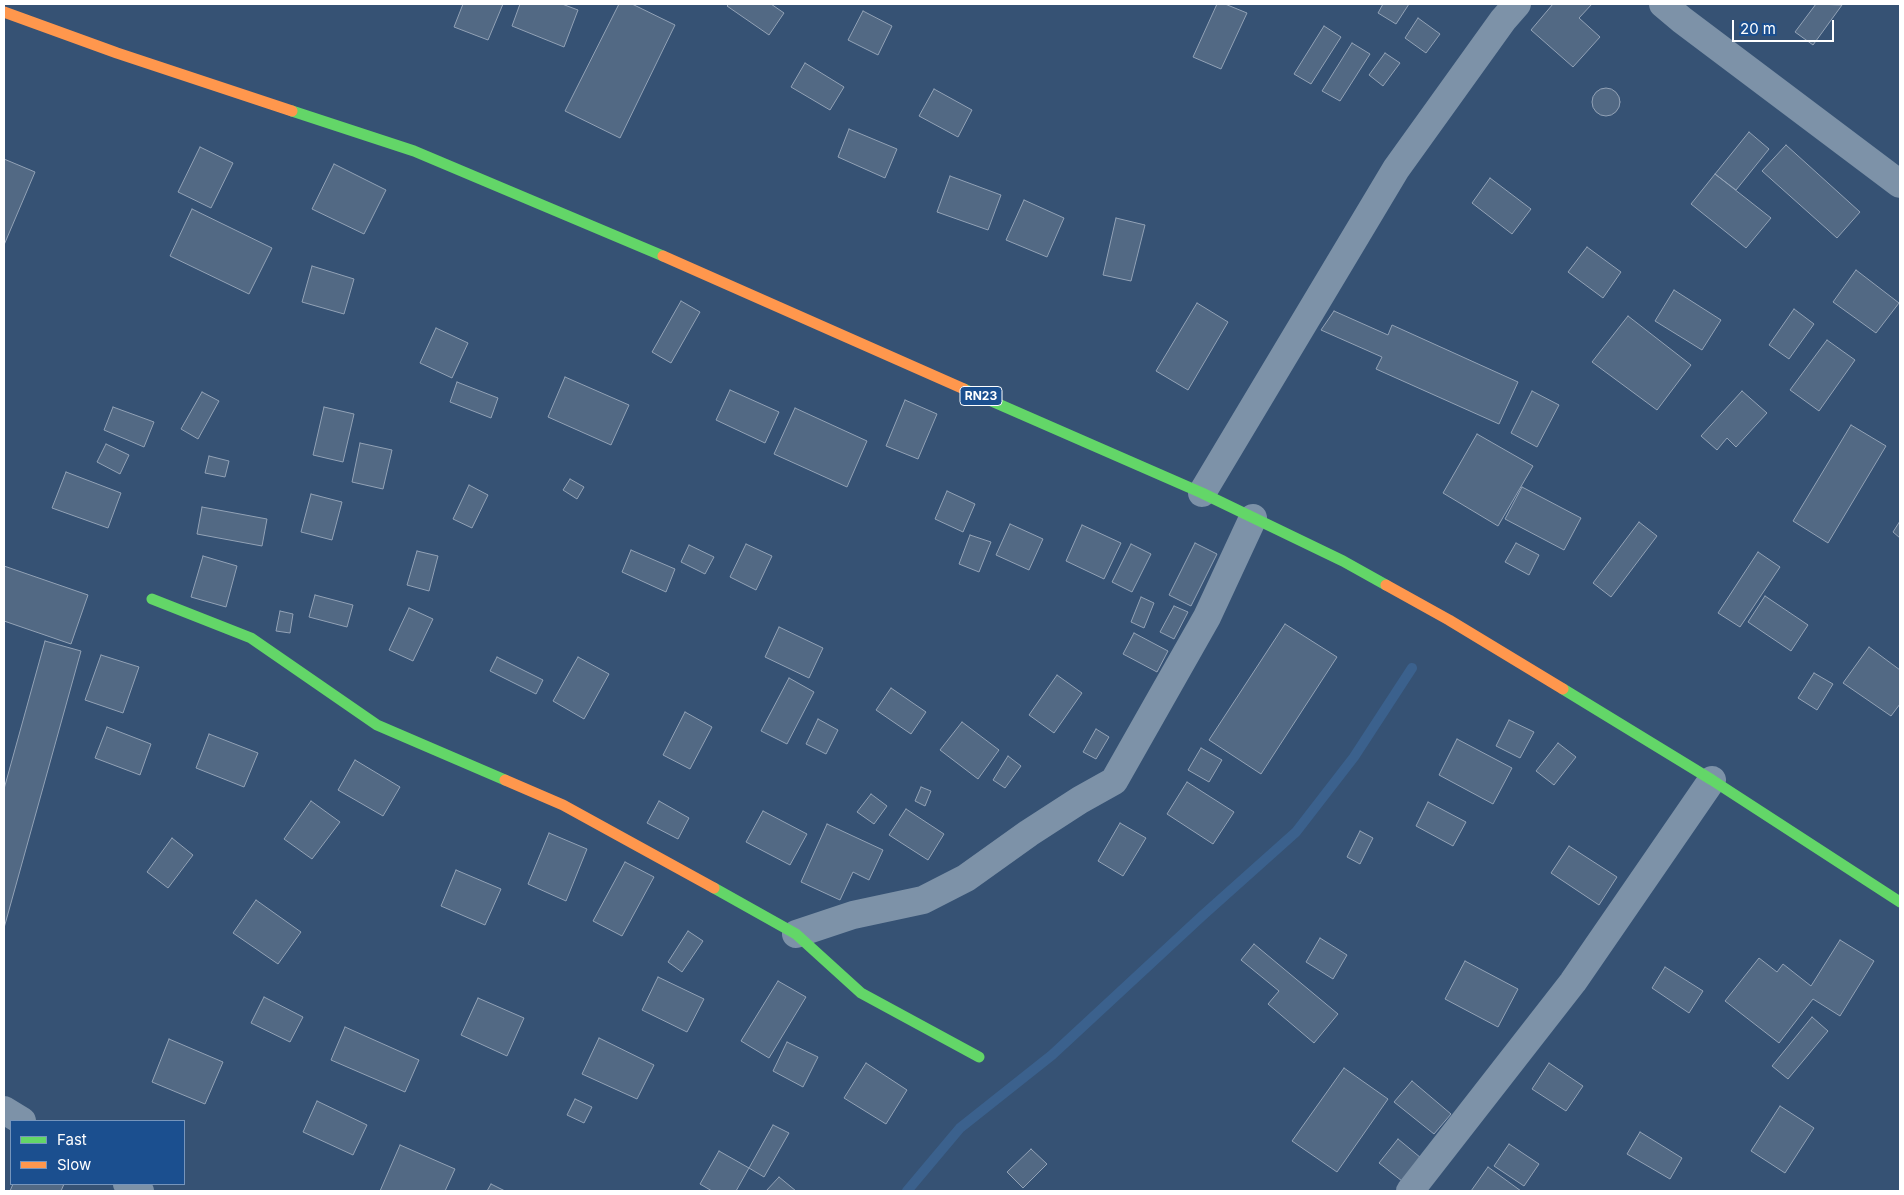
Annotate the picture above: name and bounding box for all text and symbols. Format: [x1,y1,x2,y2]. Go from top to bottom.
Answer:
scale bar [1734,10,1836,42]
text: 20 m [1740,19,1776,38]
road number: RN23 [960,386,1002,406]
legend [10,1120,185,1185]
text: Fast [57,1130,87,1149]
text: Slow [57,1155,91,1174]

